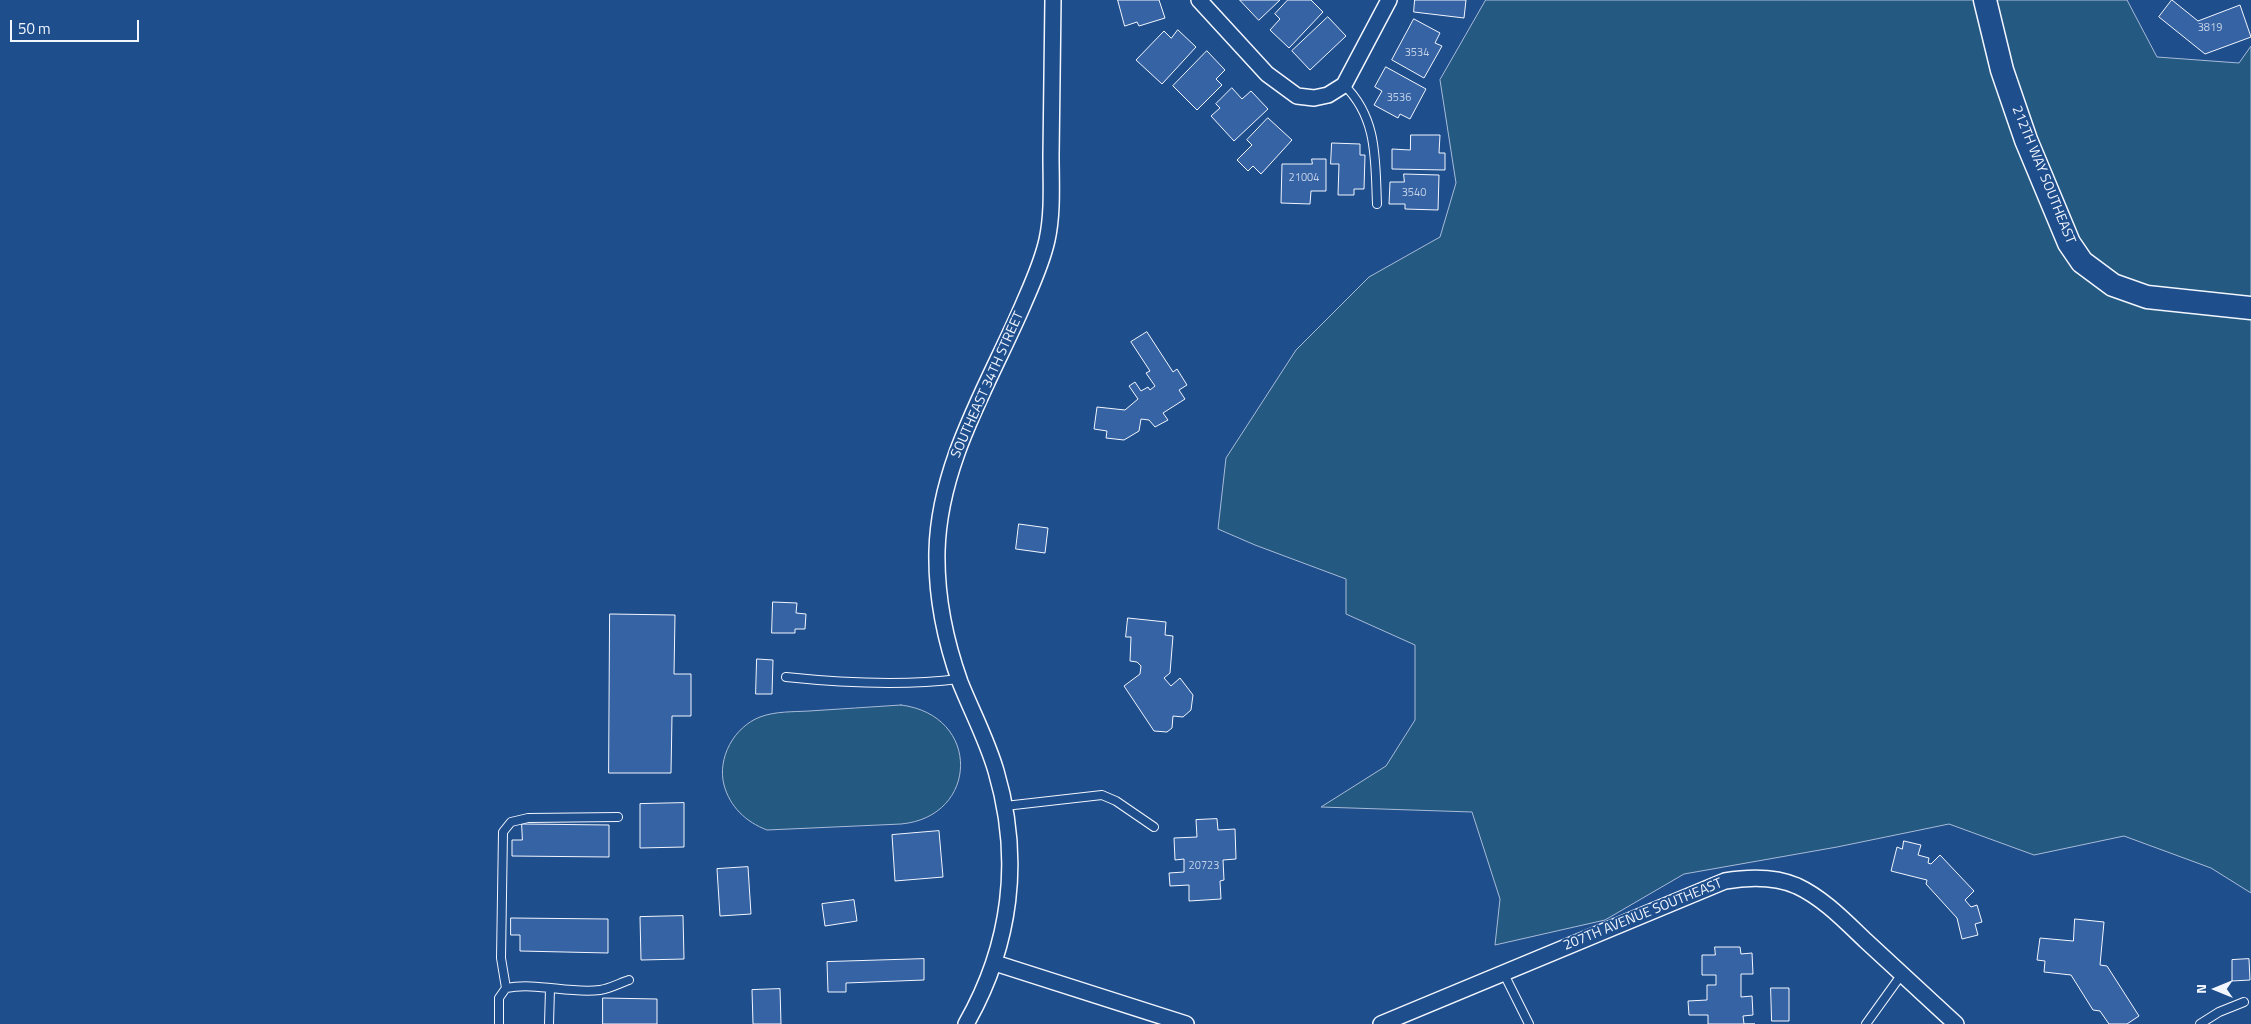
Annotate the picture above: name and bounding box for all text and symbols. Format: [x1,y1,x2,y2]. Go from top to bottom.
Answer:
scale bar [12,10,141,42]
text: 50 m [18,17,51,40]
house number: 3819 [2198,21,2222,35]
house number: 3534 [1405,46,1429,60]
house number: 3536 [1387,91,1411,105]
street label: 212TH WAY SOUTHEAST [2008,104,2078,246]
house number: 21004 [1289,171,1319,185]
house number: 3540 [1402,186,1426,200]
street label: SOUTHEAST 34TH STREET [948,309,1028,461]
house number: 20723 [1189,859,1219,873]
street label: 207TH AVENUE SOUTHEAST [1561,875,1725,955]
north arrow [2191,964,2241,1014]
text: N [2190,984,2211,994]

